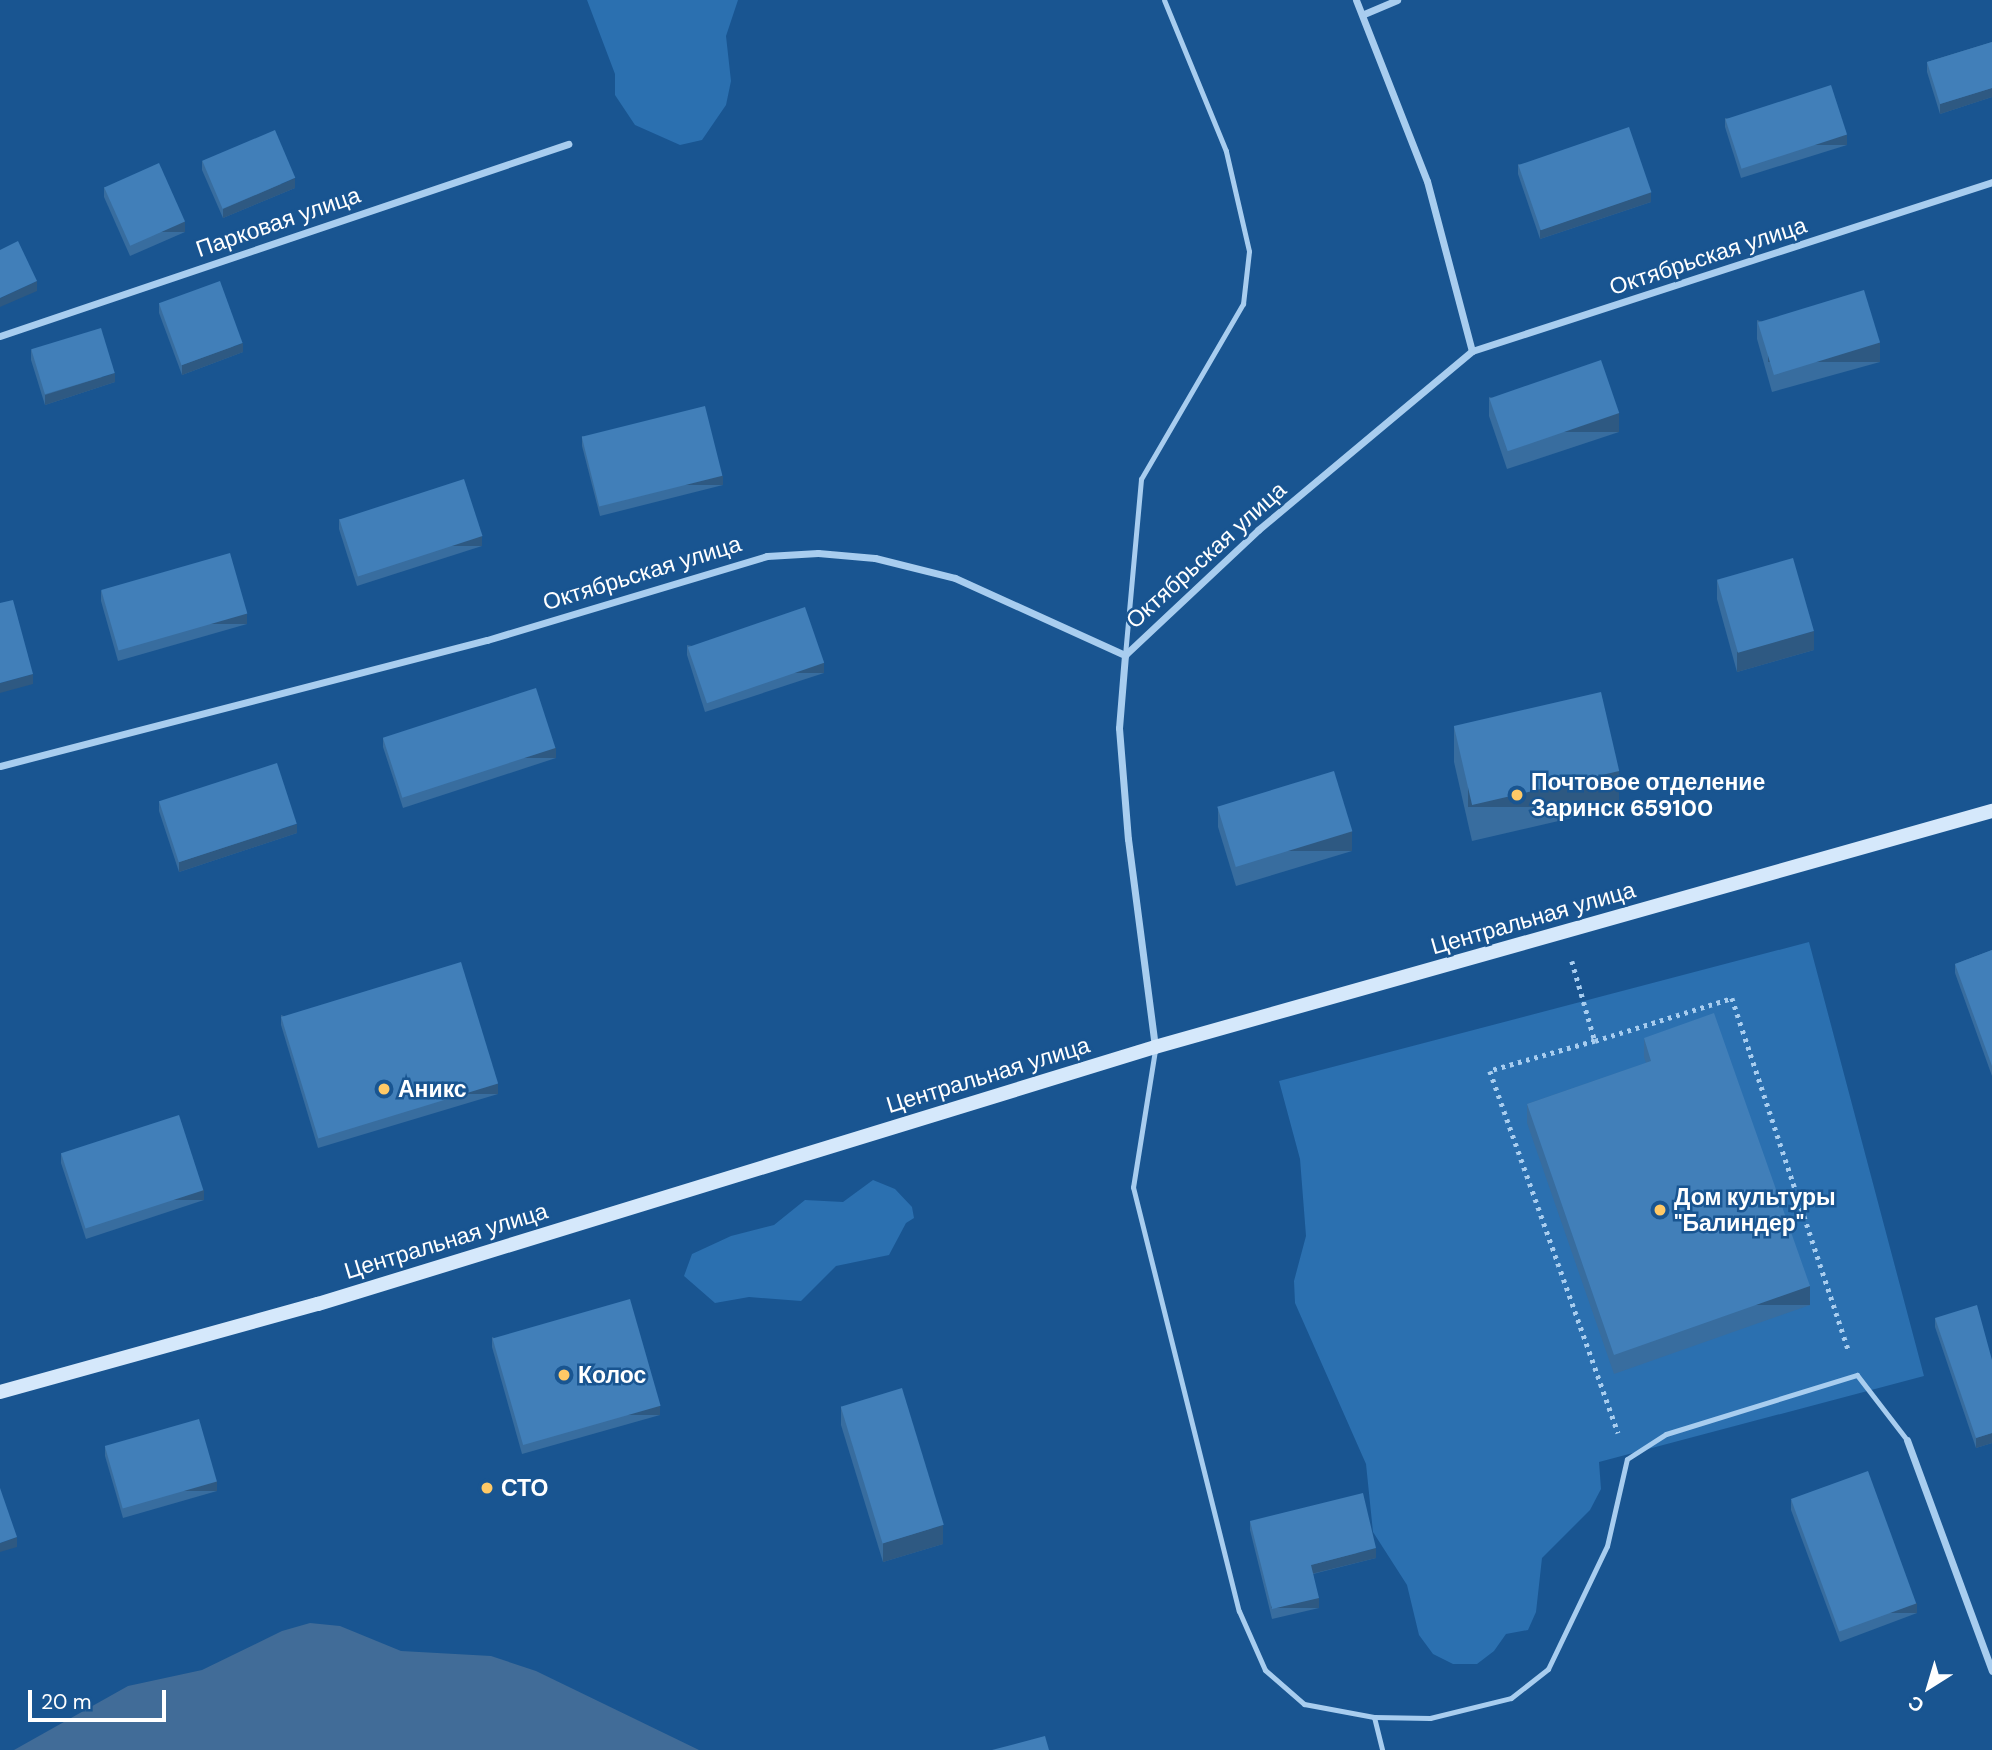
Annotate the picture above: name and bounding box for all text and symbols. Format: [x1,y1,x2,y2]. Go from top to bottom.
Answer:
street label: Парковая улица [192,181,364,263]
street label: Октябрьская улица [1606,211,1810,301]
street label: Октябрьская улица [1120,476,1292,634]
street label: Октябрьская улица [540,530,744,616]
place label: Почтовое отделение Заринск 659100 [1531,768,1765,822]
marker: Почтовое отделение Заринск 659100 [1509,787,1525,803]
street label: Центральная улица [1428,876,1638,960]
street label: Центральная улица [883,1031,1093,1119]
place label: Аникс [398,1075,467,1103]
marker: Аникс [376,1081,392,1097]
place label: Дом культуры "Балиндер" [1674,1183,1836,1237]
street label: Центральная улица [341,1197,551,1285]
marker: Дом культуры "Балиндер" [1652,1202,1668,1218]
place label: Колос [578,1361,646,1389]
marker: Колос [556,1367,572,1383]
place label: СТО [501,1474,548,1502]
marker: СТО [479,1480,495,1496]
north arrow [1894,1652,1964,1722]
scale bar [32,1676,170,1720]
text: 20 m [41,1688,92,1716]
text: С [1903,1690,1929,1718]

